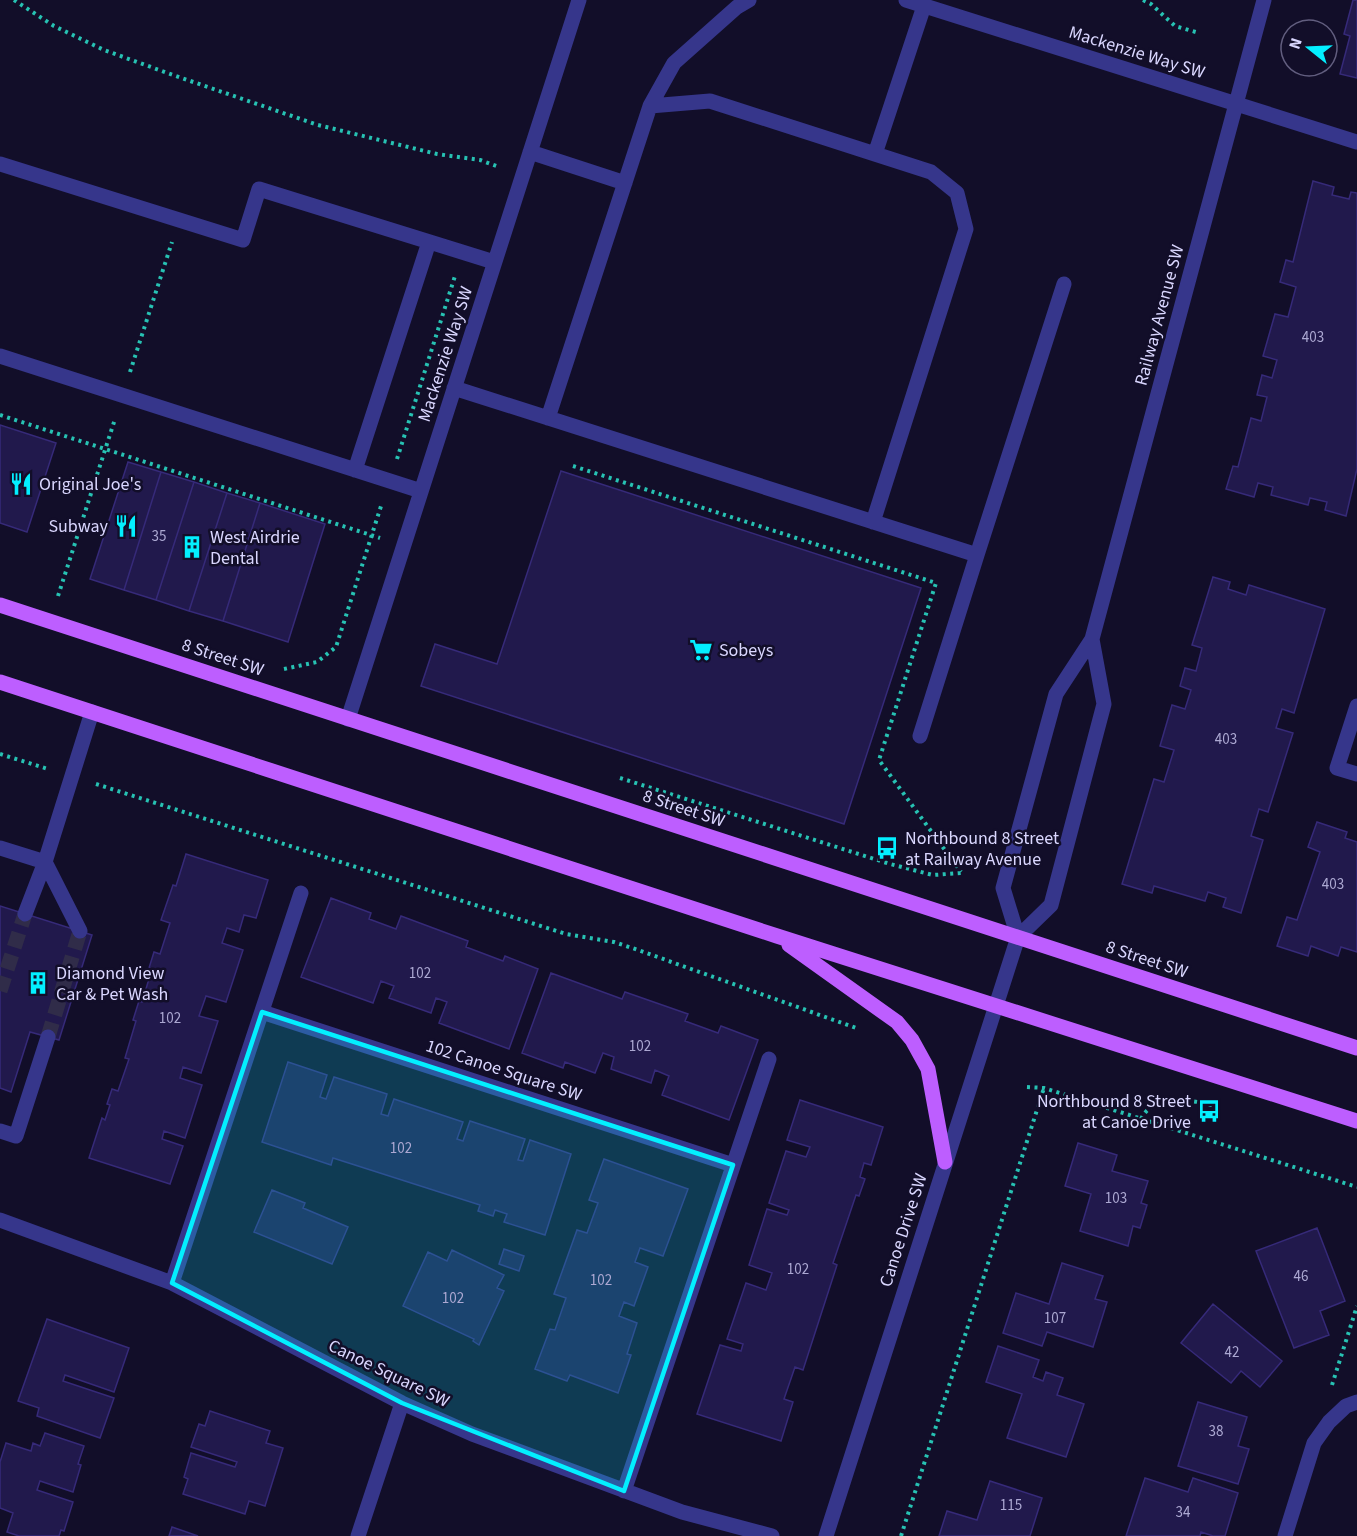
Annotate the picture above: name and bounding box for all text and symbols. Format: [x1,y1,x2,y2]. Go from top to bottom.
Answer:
north arrow [1279,18,1339,78]
street label: Mackenzie Way SW [1066,20,1208,85]
text: N [1284,35,1308,52]
street label: Railway Avenue SW [1129,242,1190,388]
street label: Mackenzie Way SW [412,283,479,425]
house number: 403 [1302,327,1324,348]
restaurant icon: Original Joe's [8,471,34,497]
place label: Original Joe's [39,472,141,497]
restaurant icon: Subway [113,513,139,539]
place label: Subway [48,514,109,539]
place label: West Airdrie Dental [210,525,300,571]
house number: 35 [152,526,166,547]
building icon: West Airdrie Dental [179,534,205,560]
street label: 8 Street SW [179,632,267,682]
supermarket icon: Sobeys [688,637,714,663]
place label: Sobeys [719,638,773,663]
house number: 403 [1215,729,1237,750]
street label: 8 Street SW [640,783,728,833]
place label: Northbound 8 Street at Railway Avenue [905,826,1059,872]
bus stop icon: Northbound 8 Street at Railway Avenue [874,835,900,861]
house number: 403 [1322,874,1344,895]
street label: 8 Street SW [1103,934,1191,984]
place label: Diamond View Car & Pet Wash [56,961,168,1007]
house number: 102 [409,963,431,984]
building icon: Diamond View Car & Pet Wash [25,970,51,996]
house number: 102 [159,1008,181,1029]
street label: 102 Canoe Square SW [423,1033,585,1108]
house number: 102 [629,1036,651,1057]
place label: Northbound 8 Street at Canoe Drive [1037,1089,1191,1135]
bus stop icon: Northbound 8 Street at Canoe Drive [1196,1098,1222,1124]
house number: 102 [390,1138,412,1159]
street label: Canoe Drive SW [873,1170,934,1290]
house number: 103 [1105,1188,1127,1209]
house number: 102 [787,1259,809,1280]
house number: 46 [1294,1266,1308,1287]
house number: 102 [590,1270,612,1291]
house number: 102 [442,1288,464,1309]
house number: 107 [1044,1308,1066,1329]
street label: Canoe Square SW [324,1333,454,1414]
house number: 42 [1225,1342,1239,1363]
house number: 38 [1209,1421,1223,1442]
house number: 115 [1000,1495,1022,1516]
house number: 34 [1176,1502,1191,1523]

